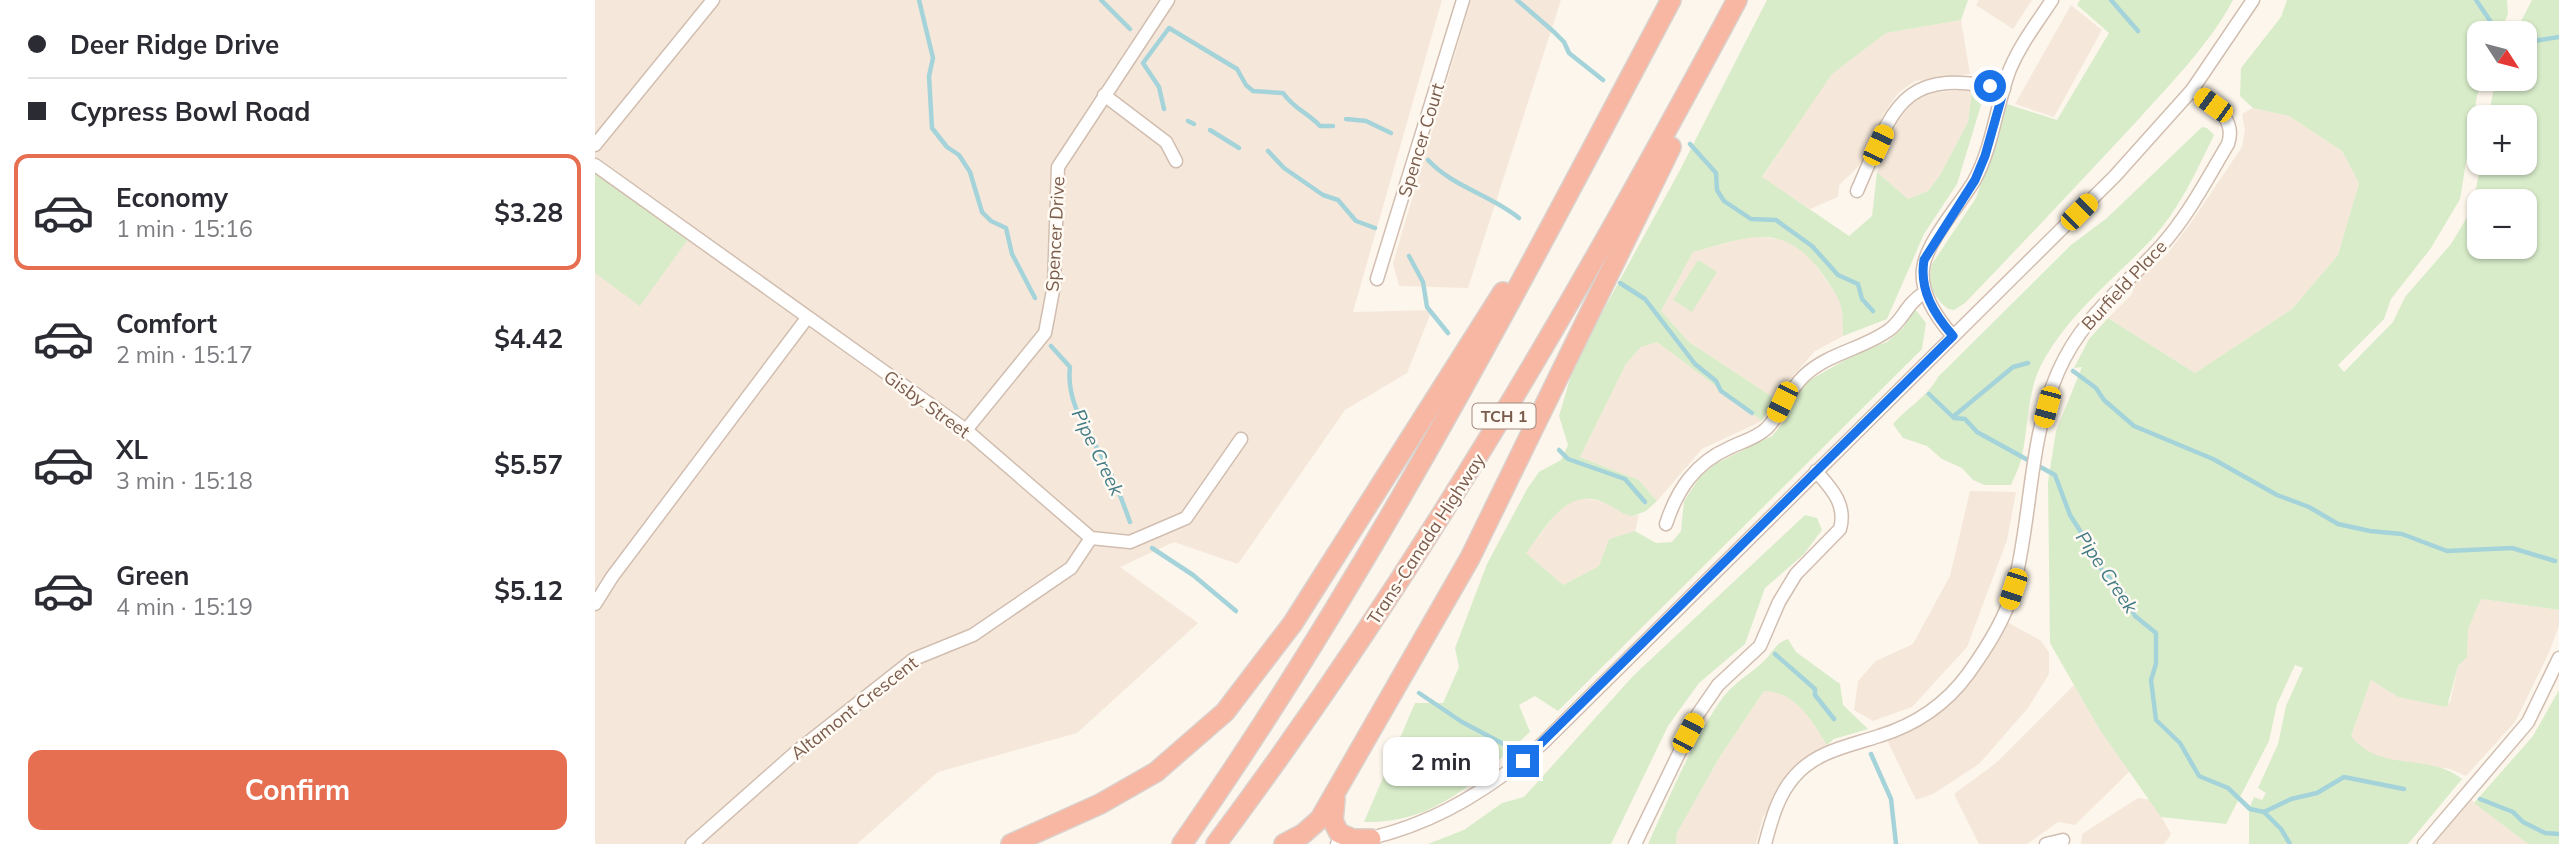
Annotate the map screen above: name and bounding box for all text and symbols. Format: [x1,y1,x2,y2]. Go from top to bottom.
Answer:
north arrow [2467,21,2537,91]
map controls [2467,21,2537,259]
text: Deer Ridge Drive [70,28,279,61]
route start [1974,70,2006,102]
street label: Spencer Court [1393,80,1449,200]
car [2190,84,2237,126]
text: Cypress Bowl Road [70,95,310,128]
button: + [2467,105,2537,175]
car [1860,122,1897,168]
street label: Spencer Drive [1040,176,1070,292]
icon: car [32,181,95,244]
text: Economy [116,181,228,214]
button: − [2467,189,2537,259]
car [2057,190,2102,234]
text: $3.28 [494,196,563,229]
text: 1 min · 15:16 [116,214,253,243]
street label: Burfield Place [2076,235,2172,335]
icon: car [32,307,95,370]
text: Comfort [116,307,217,340]
text: $4.42 [494,322,563,355]
text: 2 min · 15:17 [116,340,253,369]
street label: Gisby Street [879,365,975,443]
car [1764,379,1801,425]
car [2032,384,2063,430]
road number: TCH 1 [1473,404,1535,428]
water label: Pipe Creek [1067,405,1130,501]
icon: car [32,433,95,496]
text: XL [116,433,148,466]
text: $5.57 [494,448,563,481]
street label: Trans-Canada Highway [1362,449,1490,629]
text: 3 min · 15:18 [116,466,253,495]
water label: Pipe Creek [2071,526,2144,619]
icon: car [32,559,95,622]
text: Green [116,559,189,592]
car [1997,566,2030,612]
text: $5.12 [494,574,563,607]
text: 4 min · 15:19 [116,592,253,621]
street label: Altamont Crescent [786,651,922,765]
car [1669,710,1708,756]
callout: 2 min [1383,736,1499,786]
route end [1507,745,1539,777]
text: 2 min [1411,747,1471,776]
button: Confirm [28,750,567,830]

